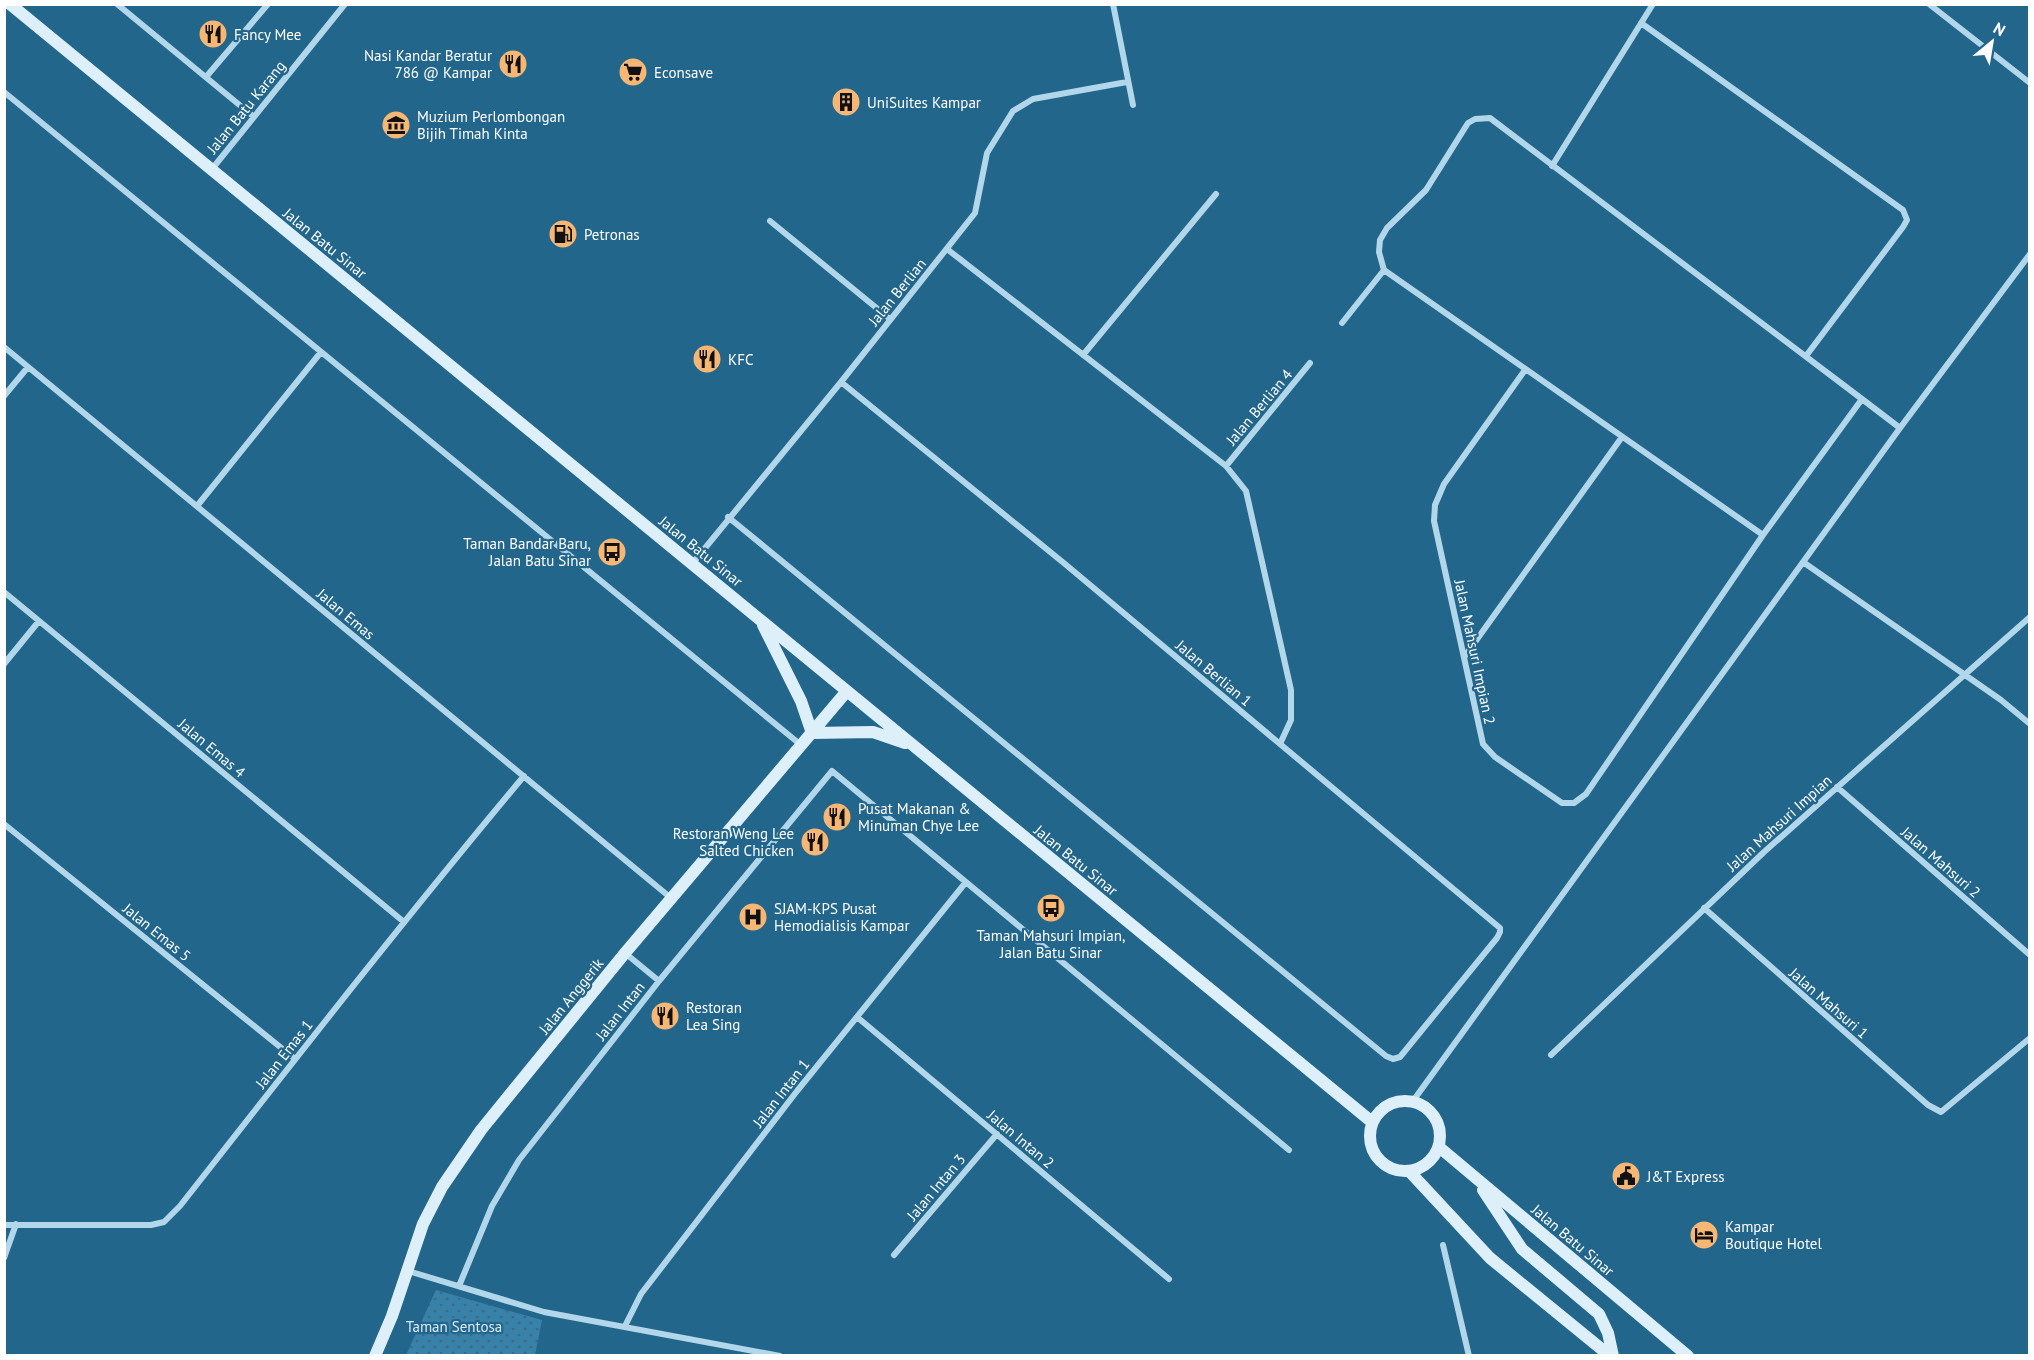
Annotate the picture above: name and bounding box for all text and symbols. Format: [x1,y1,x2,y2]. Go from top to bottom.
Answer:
north arrow [1962,12,2022,72]
restaurant icon: Fancy Mee [197,18,229,50]
text: N [1990,18,2009,40]
place label: Fancy Mee [234,25,301,44]
place label: Nasi Kandar Beratur 786 @ Kampar [364,46,492,82]
restaurant icon: Nasi Kandar Beratur 786 @ Kampar [497,48,529,80]
supermarket icon: Econsave [617,56,649,88]
street label: Jalan Batu Karang [202,57,289,158]
place label: Econsave [654,63,713,82]
building icon: UniSuites Kampar [830,86,862,118]
place label: UniSuites Kampar [867,93,981,112]
place label: Muzium Perlombongan Bijih Timah Kinta [417,107,565,143]
museum icon: Muzium Perlombongan Bijih Timah Kinta [380,109,412,141]
street label: Jalan Batu Sinar [279,203,371,282]
fuel station icon: Petronas [547,218,579,250]
place label: Petronas [584,225,640,244]
street label: Jalan Berlian [863,254,930,330]
restaurant icon: KFC [691,343,723,375]
place label: KFC [728,350,753,369]
street label: Jalan Berlian 4 [1221,365,1296,450]
street label: Jalan Batu Sinar [655,511,747,590]
place label: Taman Bandar Baru, Jalan Batu Sinar [463,534,591,570]
bus stop icon: Taman Bandar Baru, Jalan Batu Sinar [596,536,628,568]
street label: Jalan Mahsuri Impian 2 [1450,577,1500,726]
street label: Jalan Emas [312,584,379,644]
street label: Jalan Berlian 1 [1171,635,1256,710]
street label: Jalan Emas 4 [174,714,250,782]
street label: Jalan Mahsuri Impian [1722,771,1836,876]
place label: Pusat Makanan & Minuman Chye Lee [858,799,979,835]
restaurant icon: Pusat Makanan & Minuman Chye Lee [821,801,853,833]
street label: Jalan Batu Sinar [1030,820,1122,899]
street label: Jalan Mahsuri 2 [1897,822,1985,902]
place label: Restoran Weng Lee Salted Chicken [673,824,794,860]
restaurant icon: Restoran Weng Lee Salted Chicken [799,826,831,858]
bus stop icon: Taman Mahsuri Impian, Jalan Batu Sinar [1035,892,1067,924]
street label: Jalan Emas 5 [118,898,195,965]
place label: SJAM-KPS Pusat Hemodialisis Kampar [774,899,910,935]
hospital icon: SJAM-KPS Pusat Hemodialisis Kampar [737,901,769,933]
place label: Taman Mahsuri Impian, Jalan Batu Sinar [977,926,1125,962]
street label: Jalan Anggerik [534,953,608,1039]
street label: Jalan Mahsuri 1 [1785,963,1873,1043]
street label: Jalan Intan [591,978,649,1045]
place label: Restoran Lea Sing [686,998,742,1034]
restaurant icon: Restoran Lea Sing [649,1000,681,1032]
street label: Jalan Emas 1 [251,1016,317,1093]
street label: Jalan Intan 1 [748,1055,814,1132]
street label: Jalan Intan 2 [983,1105,1058,1172]
street label: Jalan Intan 3 [902,1150,969,1225]
public building icon: J&T Express [1610,1160,1642,1192]
place label: J&T Express [1646,1167,1725,1186]
street label: Jalan Batu Sinar [1527,1199,1618,1280]
place label: Kampar Boutique Hotel [1725,1217,1822,1253]
hotel icon: Kampar Boutique Hotel [1688,1219,1720,1251]
park label: Taman Sentosa [406,1317,502,1336]

